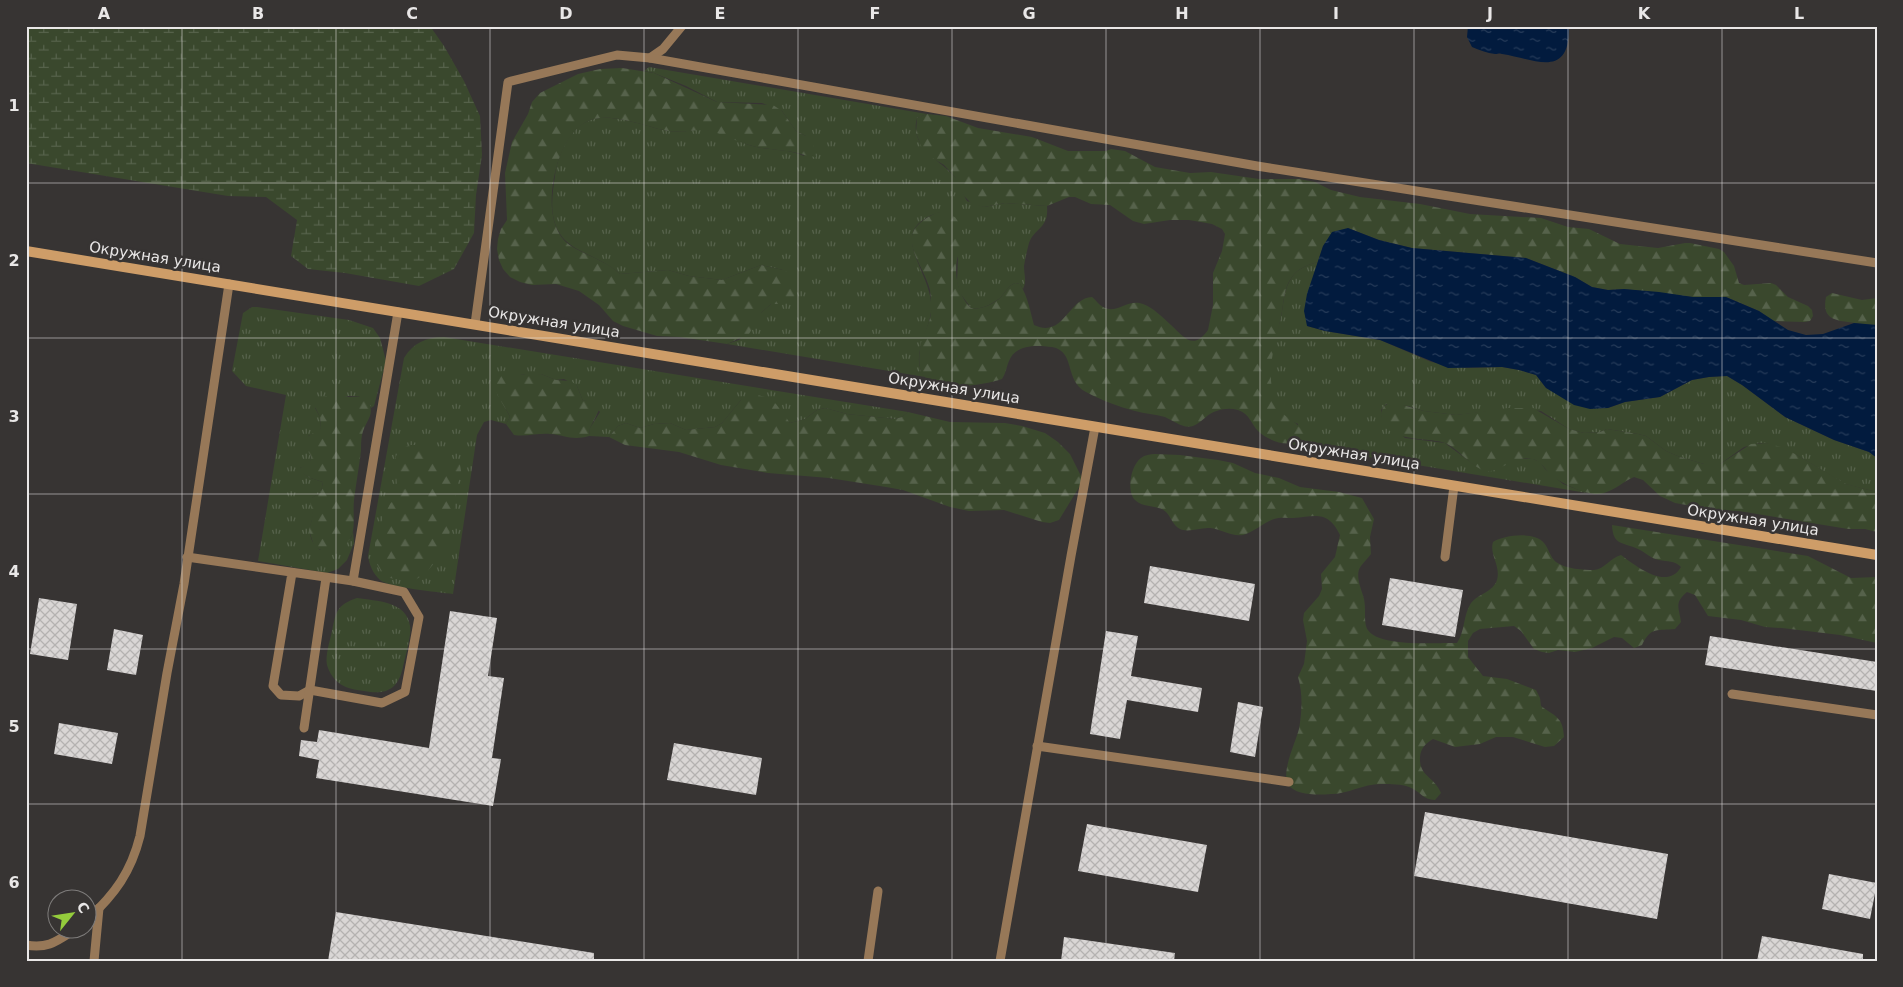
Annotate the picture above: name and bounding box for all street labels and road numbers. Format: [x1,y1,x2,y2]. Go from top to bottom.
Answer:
street label: Окружная улица [88,238,222,276]
street label: Окружная улица [487,303,621,341]
street label: Окружная улица [887,369,1021,407]
street label: Окружная улица [1287,435,1421,473]
street label: Окружная улица [1686,501,1820,539]

